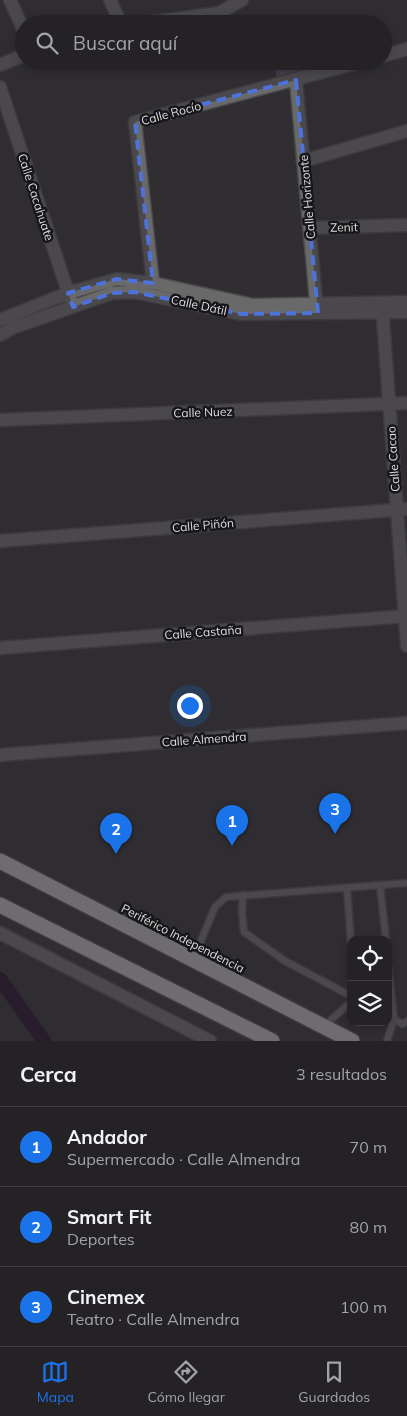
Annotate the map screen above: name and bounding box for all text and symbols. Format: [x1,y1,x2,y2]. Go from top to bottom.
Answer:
search box [15,15,392,70]
icon: search [33,29,61,57]
text: Buscar aquí [73,31,177,55]
street label: Calle Rocío [139,98,203,128]
street label: Calle Cacahuate [15,152,57,242]
street label: Calle Horizonte [296,154,318,240]
street label: Zenit [330,219,358,235]
street label: Calle Dátil [170,292,228,318]
street label: Calle Nuez [173,403,233,421]
street label: Calle Cacao [383,426,403,492]
street label: Calle Piñón [171,515,235,535]
street label: Calle Castaña [164,622,242,642]
your location [177,693,203,719]
street label: Calle Almendra [161,729,247,749]
pin: 3 [319,793,351,834]
pin: 1 [216,805,248,846]
pin: 2 [100,813,132,854]
street label: Periférico Independencia [119,900,247,976]
map controls [347,936,392,1026]
button: locate [347,936,392,981]
button: layers [347,981,392,1026]
text: Cerca [20,1061,77,1087]
text: 3 resultados [296,1064,387,1084]
text: Andador [67,1125,147,1149]
text: 1 [31,1137,41,1157]
text: 70 m [350,1137,387,1157]
text: Supermercado · Calle Almendra [67,1149,300,1169]
text: Smart Fit [67,1205,152,1229]
text: 2 [31,1217,41,1237]
text: 80 m [350,1217,387,1237]
text: Deportes [67,1229,135,1249]
text: Cinemex [67,1285,145,1309]
text: 3 [31,1297,41,1317]
text: 100 m [340,1297,387,1317]
text: Teatro · Calle Almendra [67,1309,240,1329]
tab: Mapa [37,1358,74,1406]
tab: Cómo llegar [148,1358,225,1406]
tab: Guardados [298,1358,370,1406]

